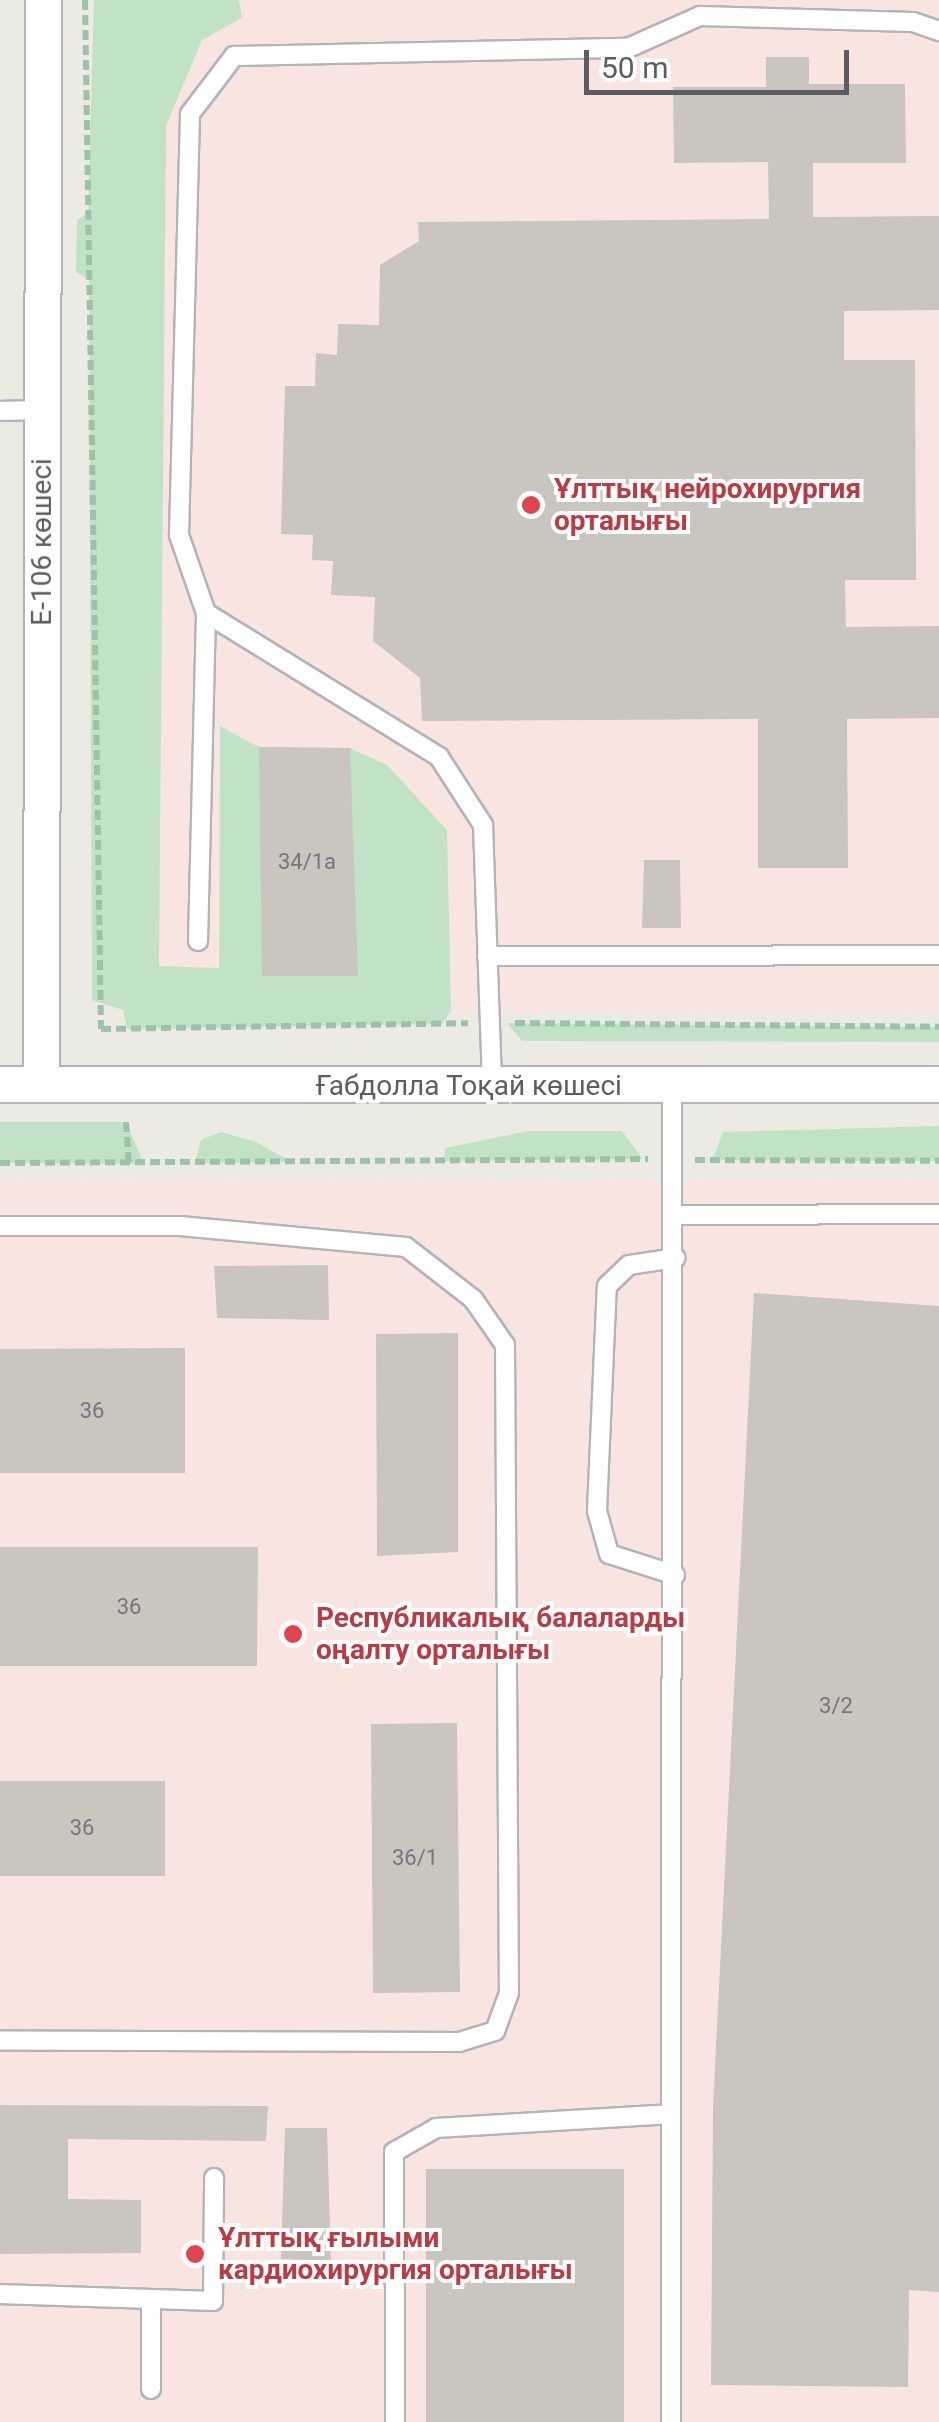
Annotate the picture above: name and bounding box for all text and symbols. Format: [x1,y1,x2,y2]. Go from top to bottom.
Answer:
scale bar [589,30,854,92]
text: 50 m [601,50,668,85]
street label: Е-106 көшесі [25,458,59,626]
place label: Ұлттық нейрохирургия орталығы [554,472,861,538]
marker: Ұлттық нейрохирургия орталығы [518,492,544,518]
house number: 34/1а [278,849,336,875]
street label: Ғабдолла Тоқай көшесі [316,1069,622,1103]
house number: 36 [80,1398,104,1424]
house number: 36 [117,1594,141,1620]
place label: Республикалық балаларды оңалту орталығы [316,1601,685,1667]
marker: Республикалық балаларды оңалту орталығы [280,1621,306,1647]
house number: 3/2 [819,1693,853,1719]
house number: 36 [70,1815,94,1841]
house number: 36/1 [392,1845,438,1871]
place label: Ұлттық ғылыми кардиохирургия орталығы [218,2221,573,2287]
marker: Ұлттық ғылыми кардиохирургия орталығы [182,2241,208,2267]

